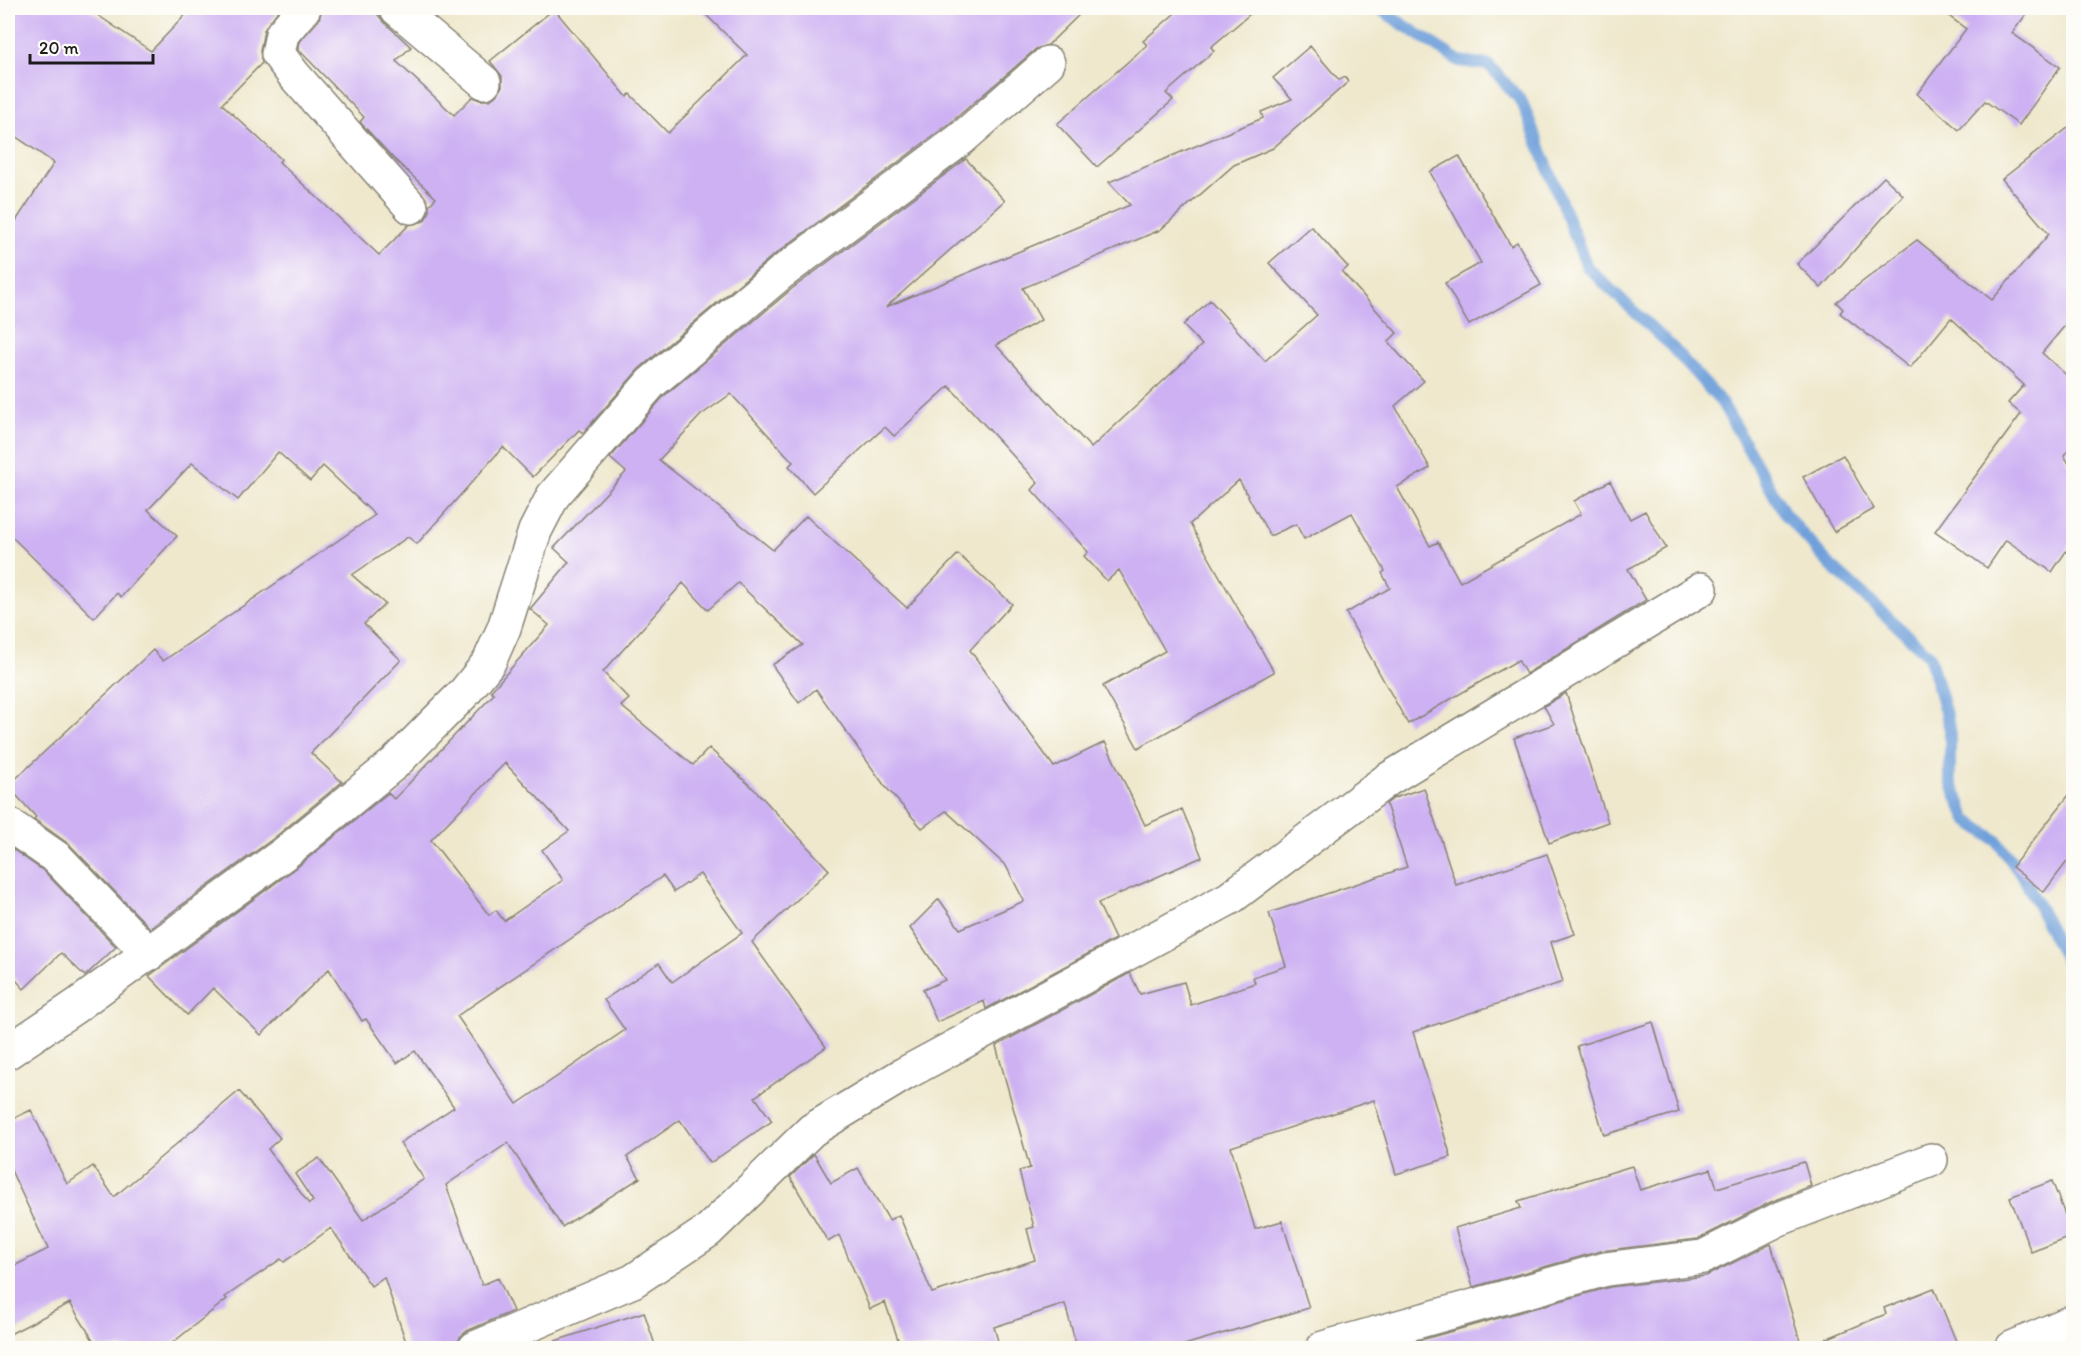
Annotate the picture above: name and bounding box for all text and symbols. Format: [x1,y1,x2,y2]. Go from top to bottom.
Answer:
scale bar [30,27,153,65]
text: 20 m [39,37,79,59]

